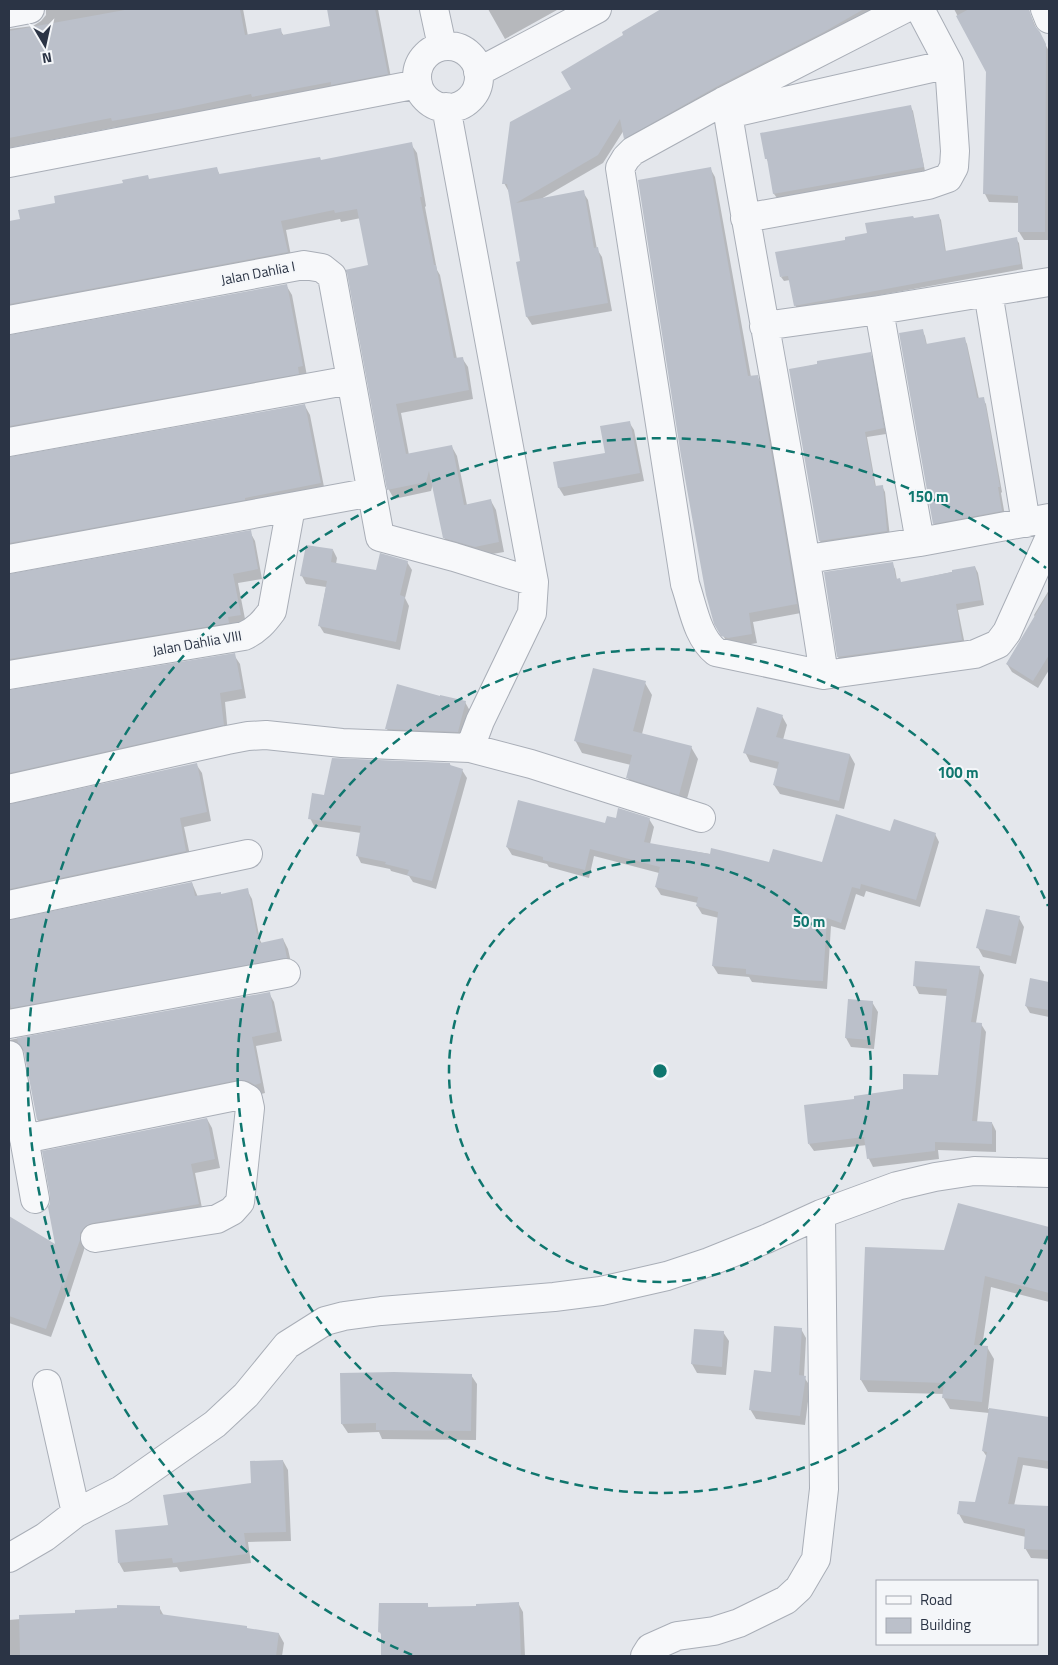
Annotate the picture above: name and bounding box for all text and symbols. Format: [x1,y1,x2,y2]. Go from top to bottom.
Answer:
north arrow [20,20,70,70]
text: N [41,47,54,69]
street label: Jalan Dahlia I [219,255,297,290]
text: 150 m [907,485,949,508]
street label: Jalan Dahlia VIII [151,624,243,661]
text: 100 m [937,761,979,784]
text: 50 m [793,910,825,933]
centre of rings [651,1062,669,1080]
legend [876,1580,1038,1645]
text: Road [920,1588,952,1611]
text: Building [920,1613,971,1636]

